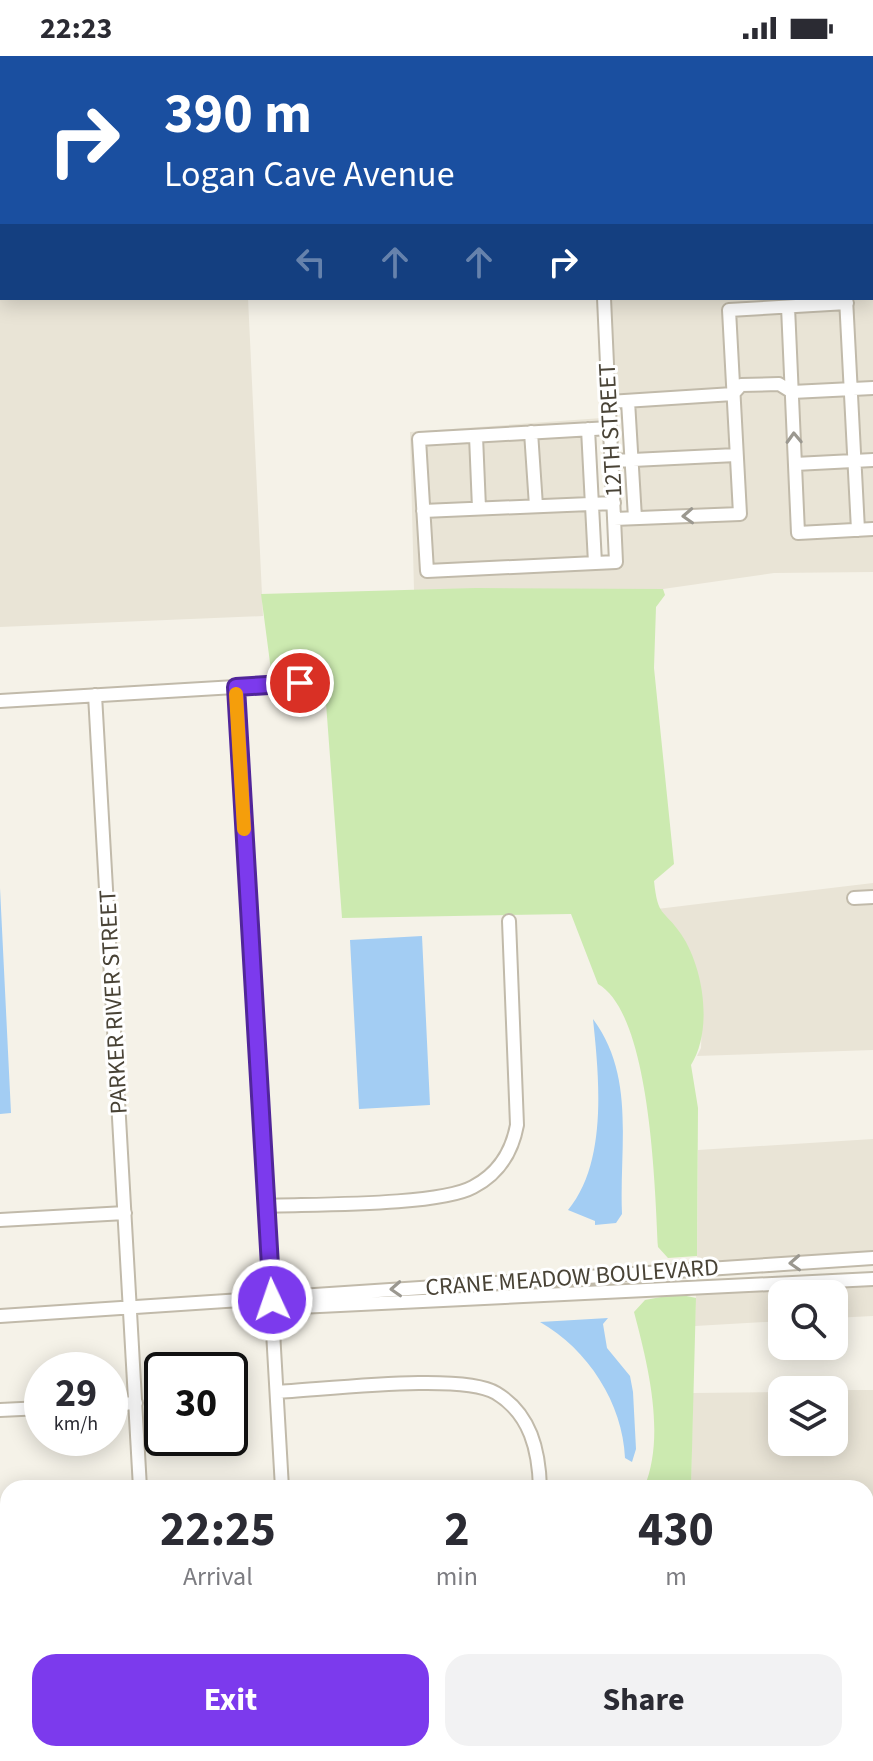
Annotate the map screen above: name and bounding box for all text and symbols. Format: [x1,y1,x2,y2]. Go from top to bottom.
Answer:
text: 22:23 [40,7,112,50]
text: 390 m [164,75,312,154]
icon: right [32,88,136,192]
text: Logan Cave Avenue [164,149,455,200]
icon: left [289,240,333,284]
icon: ahead [373,240,417,284]
icon: ahead [457,240,501,284]
icon: right [541,240,585,284]
street label: 12TH STREET [590,362,631,498]
one-way arrow [785,431,802,444]
one-way arrow [681,507,694,524]
pin [266,649,334,717]
icon: arrive [278,661,322,705]
street label: PARKER RIVER STREET [90,889,137,1115]
street label: CRANE MEADOW BOULEVARD [424,1250,720,1305]
one-way arrow [788,1254,801,1271]
position arrow [230,1258,314,1342]
one-way arrow [389,1280,402,1297]
map controls [768,1280,848,1456]
button: search [768,1280,848,1360]
speed limit sign: 30 [144,1352,248,1456]
text: 29 [55,1365,97,1422]
button: layers [768,1376,848,1456]
text: km/h [54,1410,98,1438]
text: 22:25 [160,1496,276,1564]
text: 2 [444,1496,470,1564]
text: 430 [638,1496,714,1564]
text: Arrival [183,1558,253,1595]
text: min [436,1558,478,1595]
text: m [665,1558,687,1595]
button: Exit [32,1654,429,1746]
button: Share [445,1654,842,1746]

